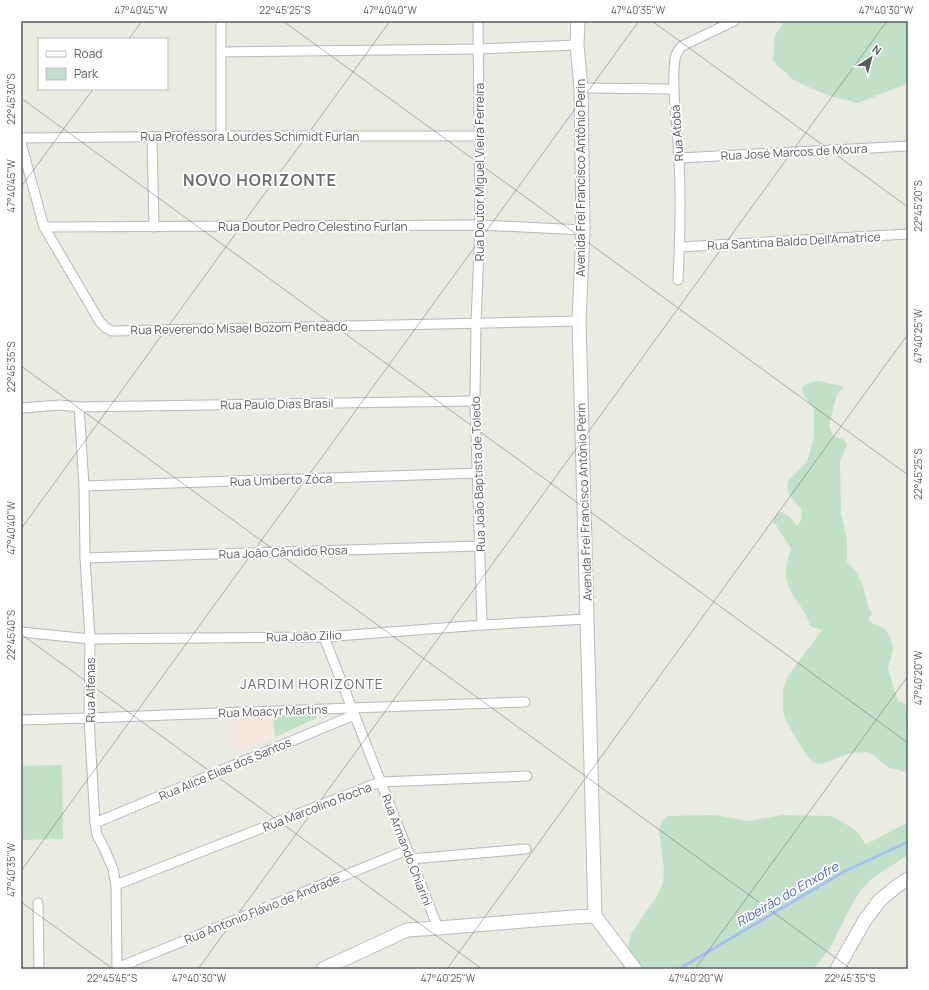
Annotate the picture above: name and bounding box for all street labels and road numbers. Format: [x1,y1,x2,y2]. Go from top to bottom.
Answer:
street label: Avenida Frei Francisco Antônio Perin [572,79,589,277]
street label: Rua Doutor Miguel Vieira Ferreira [471,83,488,261]
street label: Rua Atobá [667,104,687,162]
street label: Rua Professora Lourdes Schimidt Furlan [141,128,359,145]
street label: Rua José Marcos de Moura [720,140,868,164]
street label: Rua Doutor Pedro Celestino Furlan [218,218,408,235]
street label: Rua Santina Baldo Dell'Amatrice [707,228,881,254]
street label: Rua Reverendo Misael Bozom Penteado [130,318,348,338]
street label: Rua Paulo Dias Brasil [220,395,334,413]
street label: Rua João Baptista de Toledo [467,396,489,552]
street label: Avenida Frei Francisco Antônio Perin [572,403,596,601]
street label: Rua Umberto Zóca [229,470,333,490]
street label: Rua João Cândido Rosa [218,541,348,563]
street label: Rua João Zilio [266,626,342,646]
street label: Rua Alfenas [82,657,99,723]
street label: Rua Moacyr Martins [218,701,328,721]
street label: Rua Alice Elias dos Santos [156,733,294,805]
street label: Rua Marcolino Rocha [260,778,374,836]
street label: Rua Armando Chiarini [378,792,436,908]
street label: Rua Antonio Flávio de Andrade [182,870,342,948]

